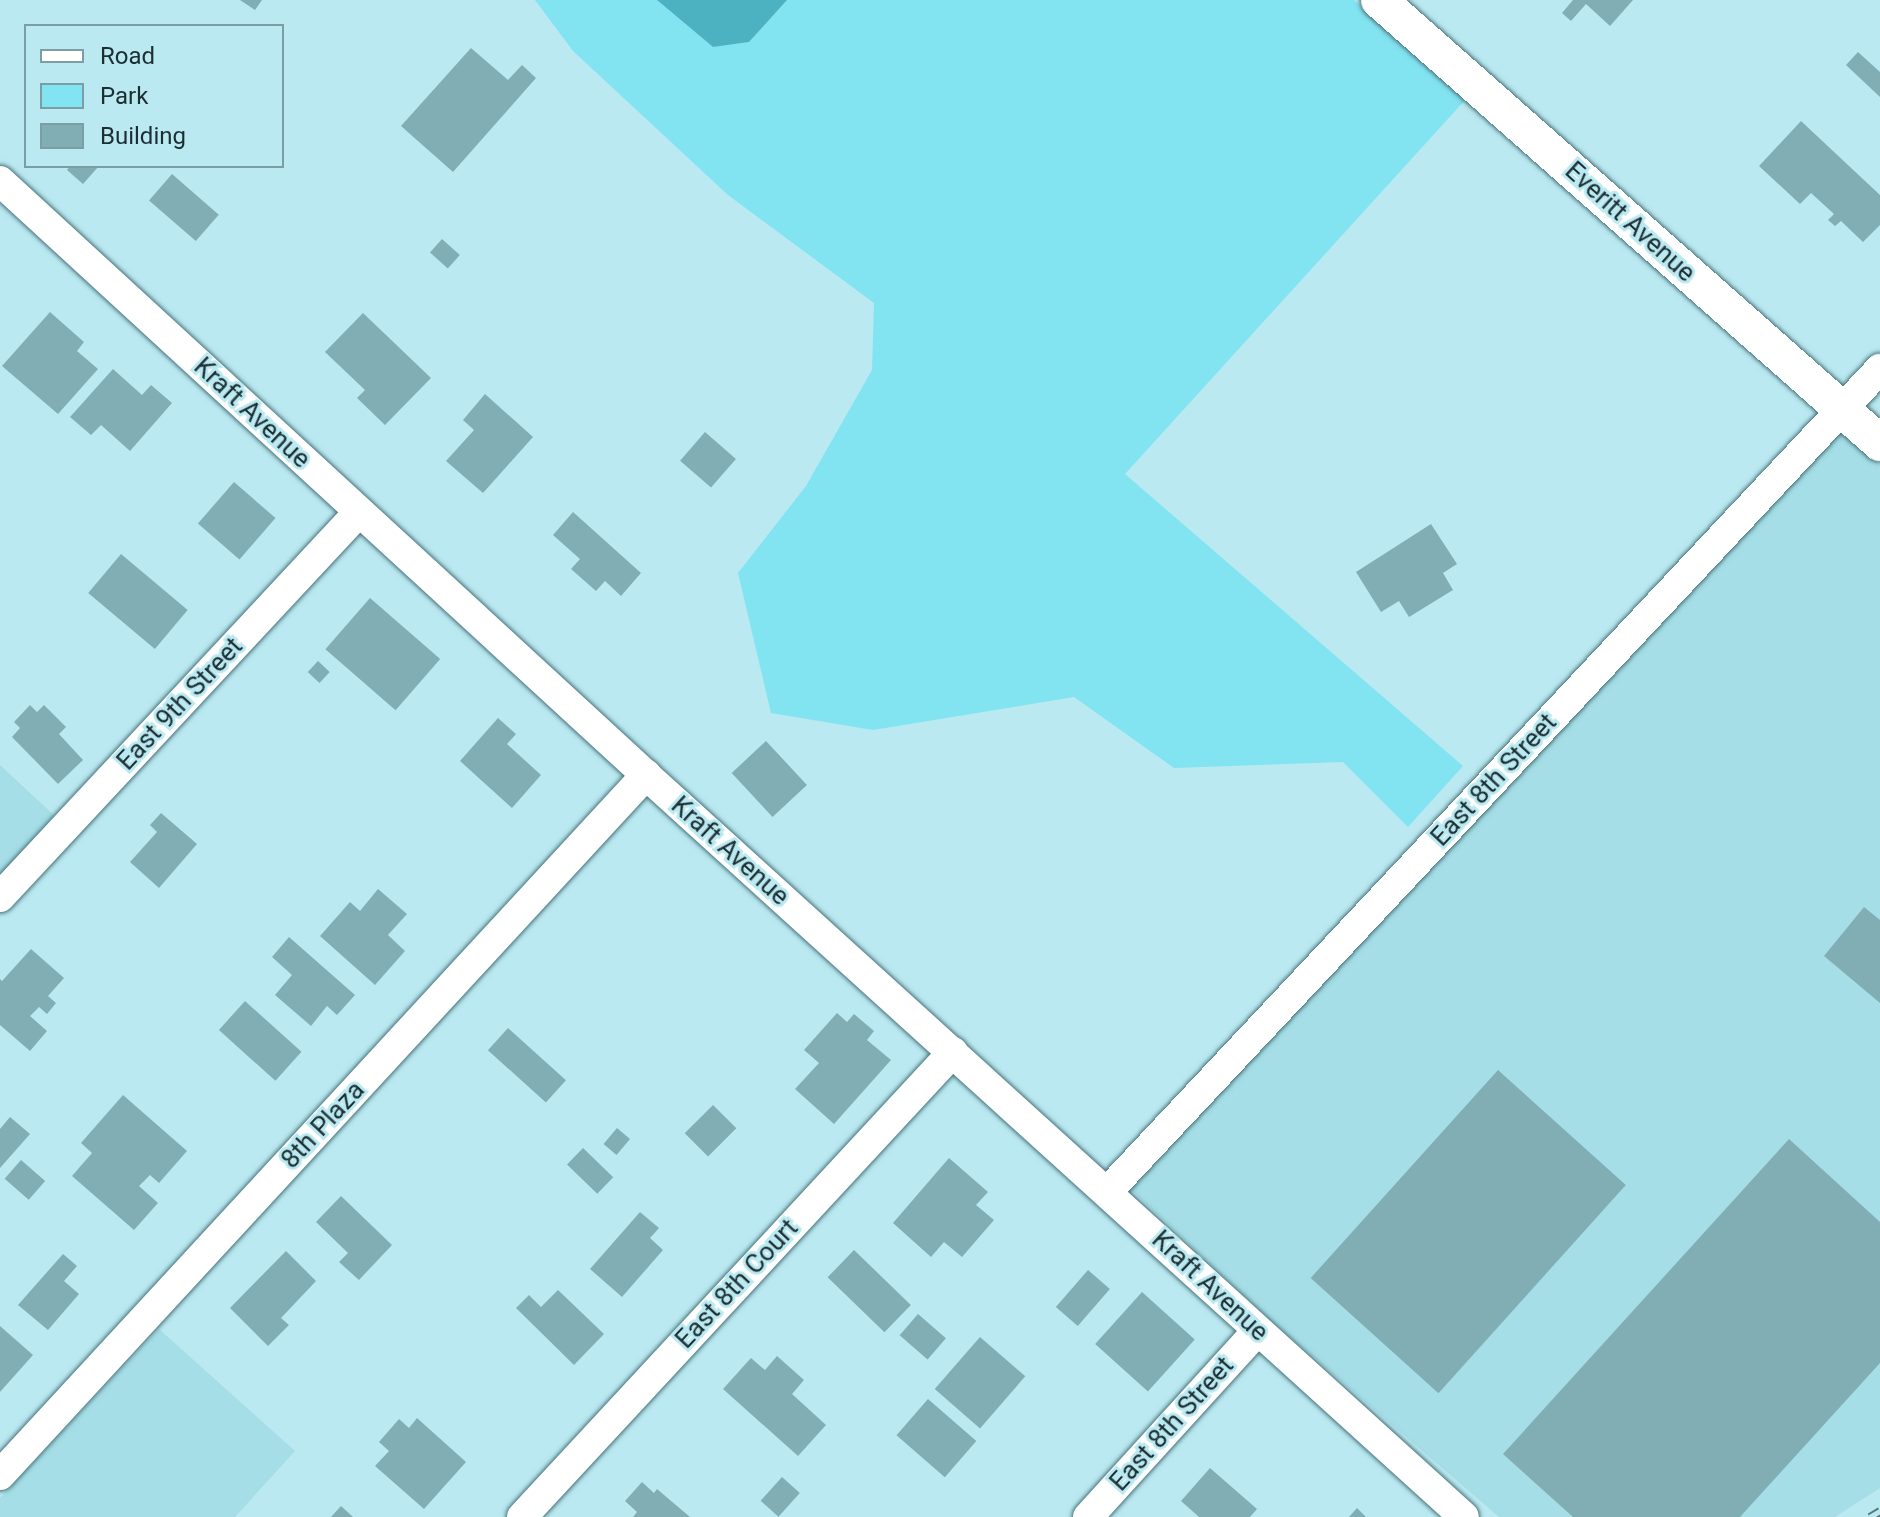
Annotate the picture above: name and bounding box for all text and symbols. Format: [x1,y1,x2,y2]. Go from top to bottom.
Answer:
legend [24,24,284,168]
text: Road [100,42,155,70]
text: Park [100,82,148,110]
text: Building [100,122,186,150]
street label: Everitt Avenue [1559,155,1701,289]
street label: Kraft Avenue [187,351,317,475]
street label: East 9th Street [111,631,249,777]
street label: East 8th Street [1425,707,1563,853]
street label: Kraft Avenue [665,790,795,912]
street label: 8th Plaza [275,1075,371,1175]
street label: East 8th Court [669,1213,805,1355]
street label: Kraft Avenue [1145,1224,1275,1348]
street label: East 8th Street [1104,1350,1240,1498]

